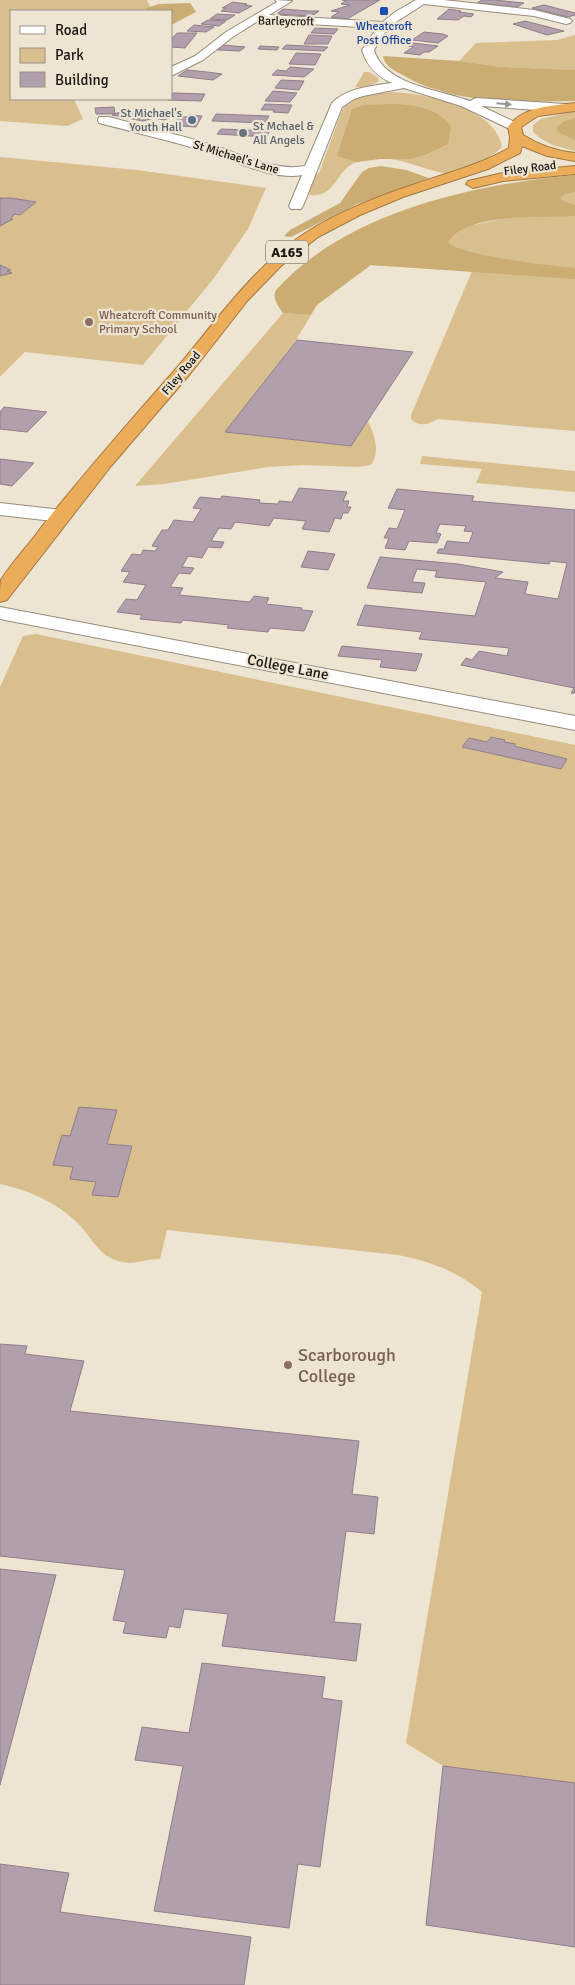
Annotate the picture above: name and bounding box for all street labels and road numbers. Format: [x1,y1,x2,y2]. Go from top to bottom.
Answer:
street label: Barleycroft [258,14,314,29]
street label: St Michael's Lane [191,137,281,178]
street label: Filey Road [503,158,557,179]
road number: A165 [266,240,308,264]
street label: Filey Road [159,348,204,398]
street label: College Lane [246,650,330,684]

